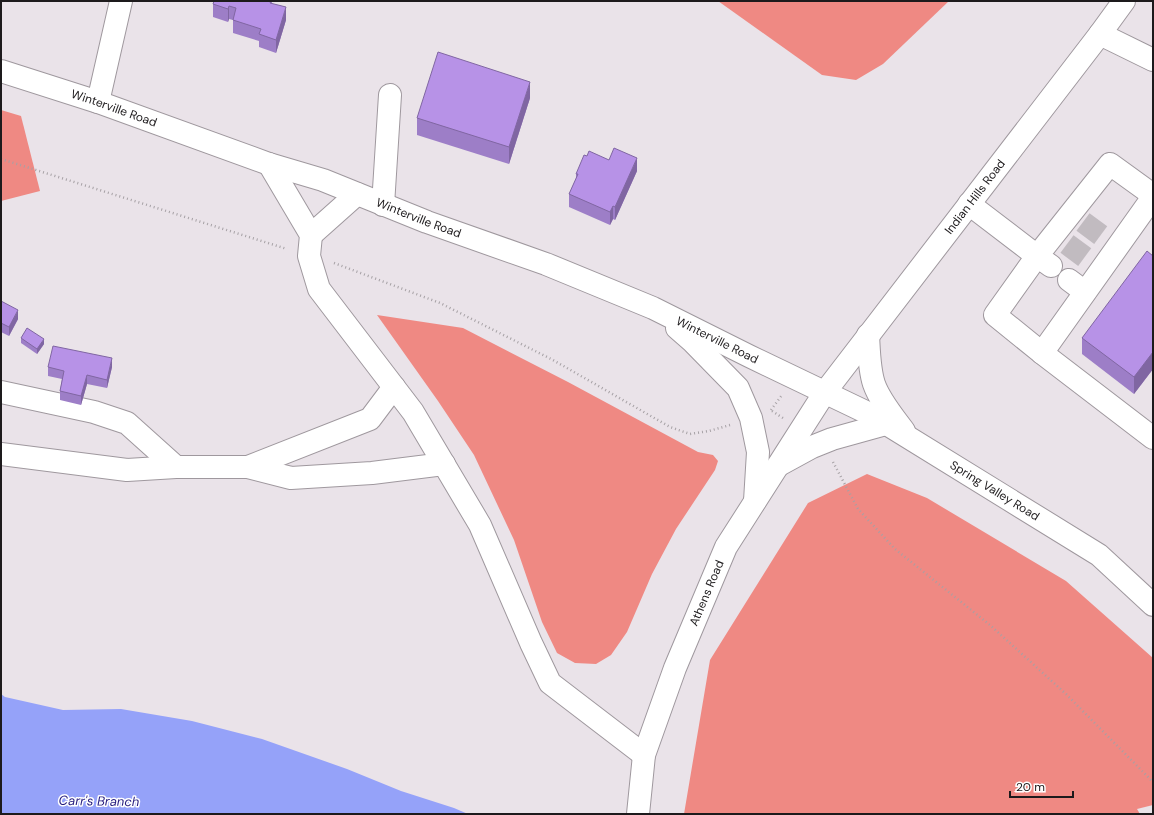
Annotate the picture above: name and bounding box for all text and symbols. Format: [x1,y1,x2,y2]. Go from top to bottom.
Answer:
street label: Winterville Road [69,86,159,131]
street label: Indian Hills Road [941,156,1009,238]
street label: Winterville Road [374,194,463,241]
street label: Winterville Road [674,313,761,367]
street label: Spring Valley Road [947,457,1042,524]
street label: Athens Road [686,558,728,628]
scale bar [1010,773,1073,799]
text: 20 m [1016,779,1045,795]
water label: Carr's Branch [59,792,139,810]

